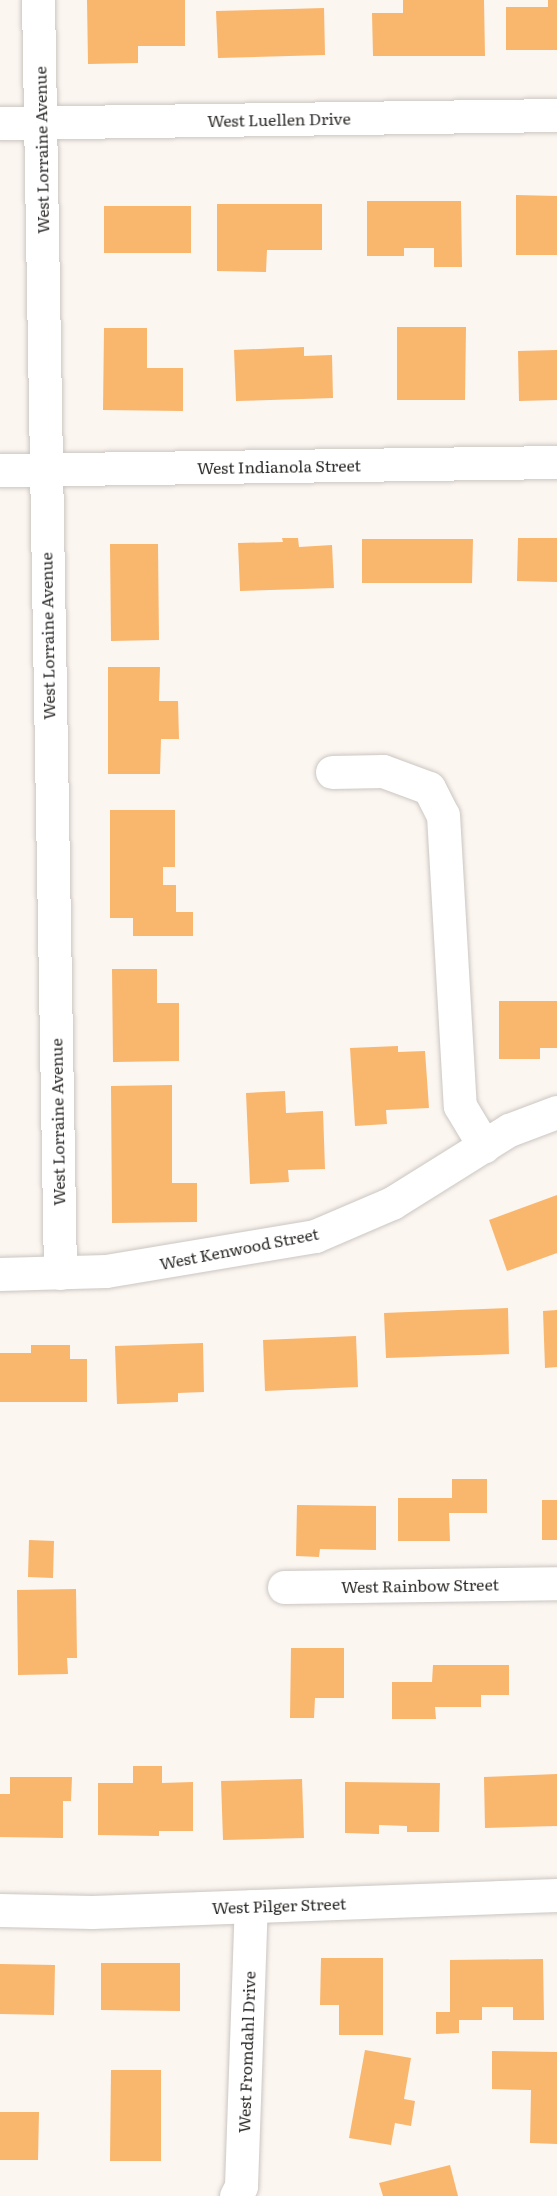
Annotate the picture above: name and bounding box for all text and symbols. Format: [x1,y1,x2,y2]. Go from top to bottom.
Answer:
street label: West Lorraine Avenue [30,66,52,234]
street label: West Luellen Drive [207,108,351,130]
street label: West Indianola Street [197,455,361,477]
street label: West Lorraine Avenue [36,552,58,720]
street label: West Lorraine Avenue [46,1038,68,1206]
street label: West Kenwood Street [158,1223,320,1273]
street label: West Rainbow Street [341,1574,499,1596]
street label: West Pilger Street [211,1893,347,1917]
street label: West Fromdahl Drive [234,1971,258,2133]

